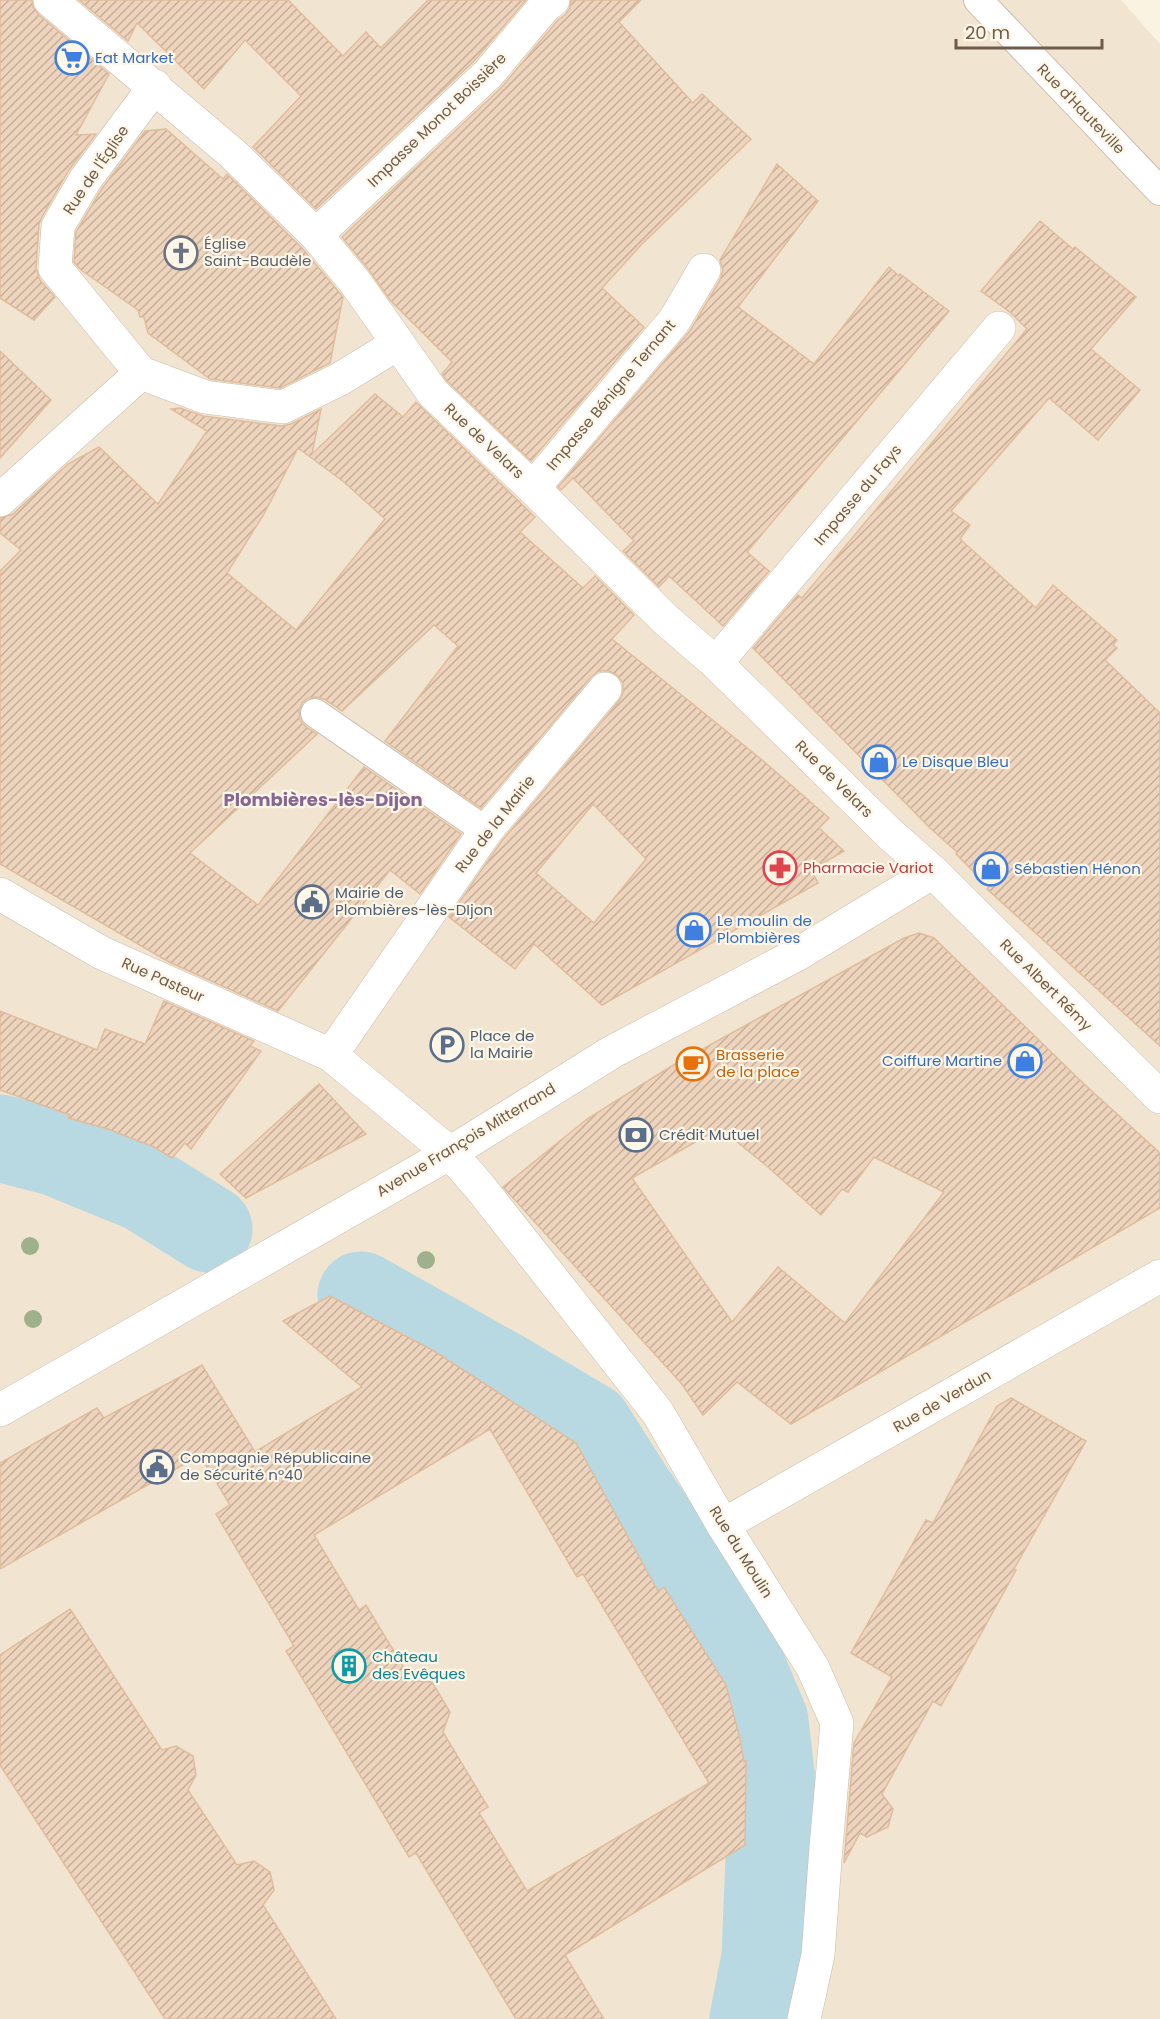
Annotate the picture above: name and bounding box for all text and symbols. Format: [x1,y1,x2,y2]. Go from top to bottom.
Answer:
scale bar [956,12,1102,50]
text: 20 m [965,20,1010,45]
supermarket icon: Eat Market [54,40,90,76]
place label: Eat Market [95,47,173,68]
street label: Impasse Monot Boissière [363,48,511,192]
street label: Rue d'Hauteville [1033,59,1130,158]
street label: Rue de l'Église [58,121,133,219]
place label: Église Saint-Baudèle [204,233,311,271]
church icon: Église Saint-Baudèle [163,235,199,271]
street label: Impasse Bénigne Ternant [541,315,680,475]
street label: Rue de Velars [440,398,529,483]
street label: Impasse du Fays [809,439,906,550]
street label: Rue de Velars [791,735,878,822]
shop icon: Le Disque Bleu [861,744,897,780]
place label: Le Disque Bleu [902,751,1009,772]
street label: Rue de la Mairie [450,770,539,877]
district label: Plombières-lès-Dijon [223,787,423,812]
pharmacy icon: Pharmacie Variot [762,850,798,886]
shop icon: Sébastien Hénon [973,851,1009,887]
place label: Pharmacie Variot [803,857,933,878]
place label: Sébastien Hénon [1014,858,1141,879]
place label: Mairie de Plombières-lès-DIjon [335,882,493,920]
public building icon: Mairie de Plombières-lès-DIjon [294,884,330,920]
place label: Le moulin de Plombières [717,910,812,948]
shop icon: Le moulin de Plombières [676,912,712,948]
street label: Rue Albert Rémy [996,934,1098,1036]
street label: Rue Pasteur [118,952,208,1007]
place label: Place de la Mairie [470,1025,534,1063]
parking icon: Place de la Mairie [429,1027,465,1063]
shop icon: Coiffure Martine [1007,1043,1043,1079]
place label: Brasserie de la place [716,1044,800,1082]
cafe icon: Brasserie de la place [675,1046,711,1082]
place label: Coiffure Martine [882,1050,1002,1071]
street label: Avenue François Mitterrand [372,1078,559,1201]
bank icon: Crédit Mutuel [618,1117,654,1153]
place label: Crédit Mutuel [659,1124,759,1145]
street label: Rue de Verdun [889,1364,995,1437]
place label: Compagnie Républicaine de Sécurité n°40 [180,1447,371,1485]
public building icon: Compagnie Républicaine de Sécurité n°40 [139,1449,175,1485]
street label: Rue du Moulin [705,1502,778,1602]
place label: Château des Evêques [372,1646,466,1684]
building icon: Château des Evêques [331,1648,367,1684]

